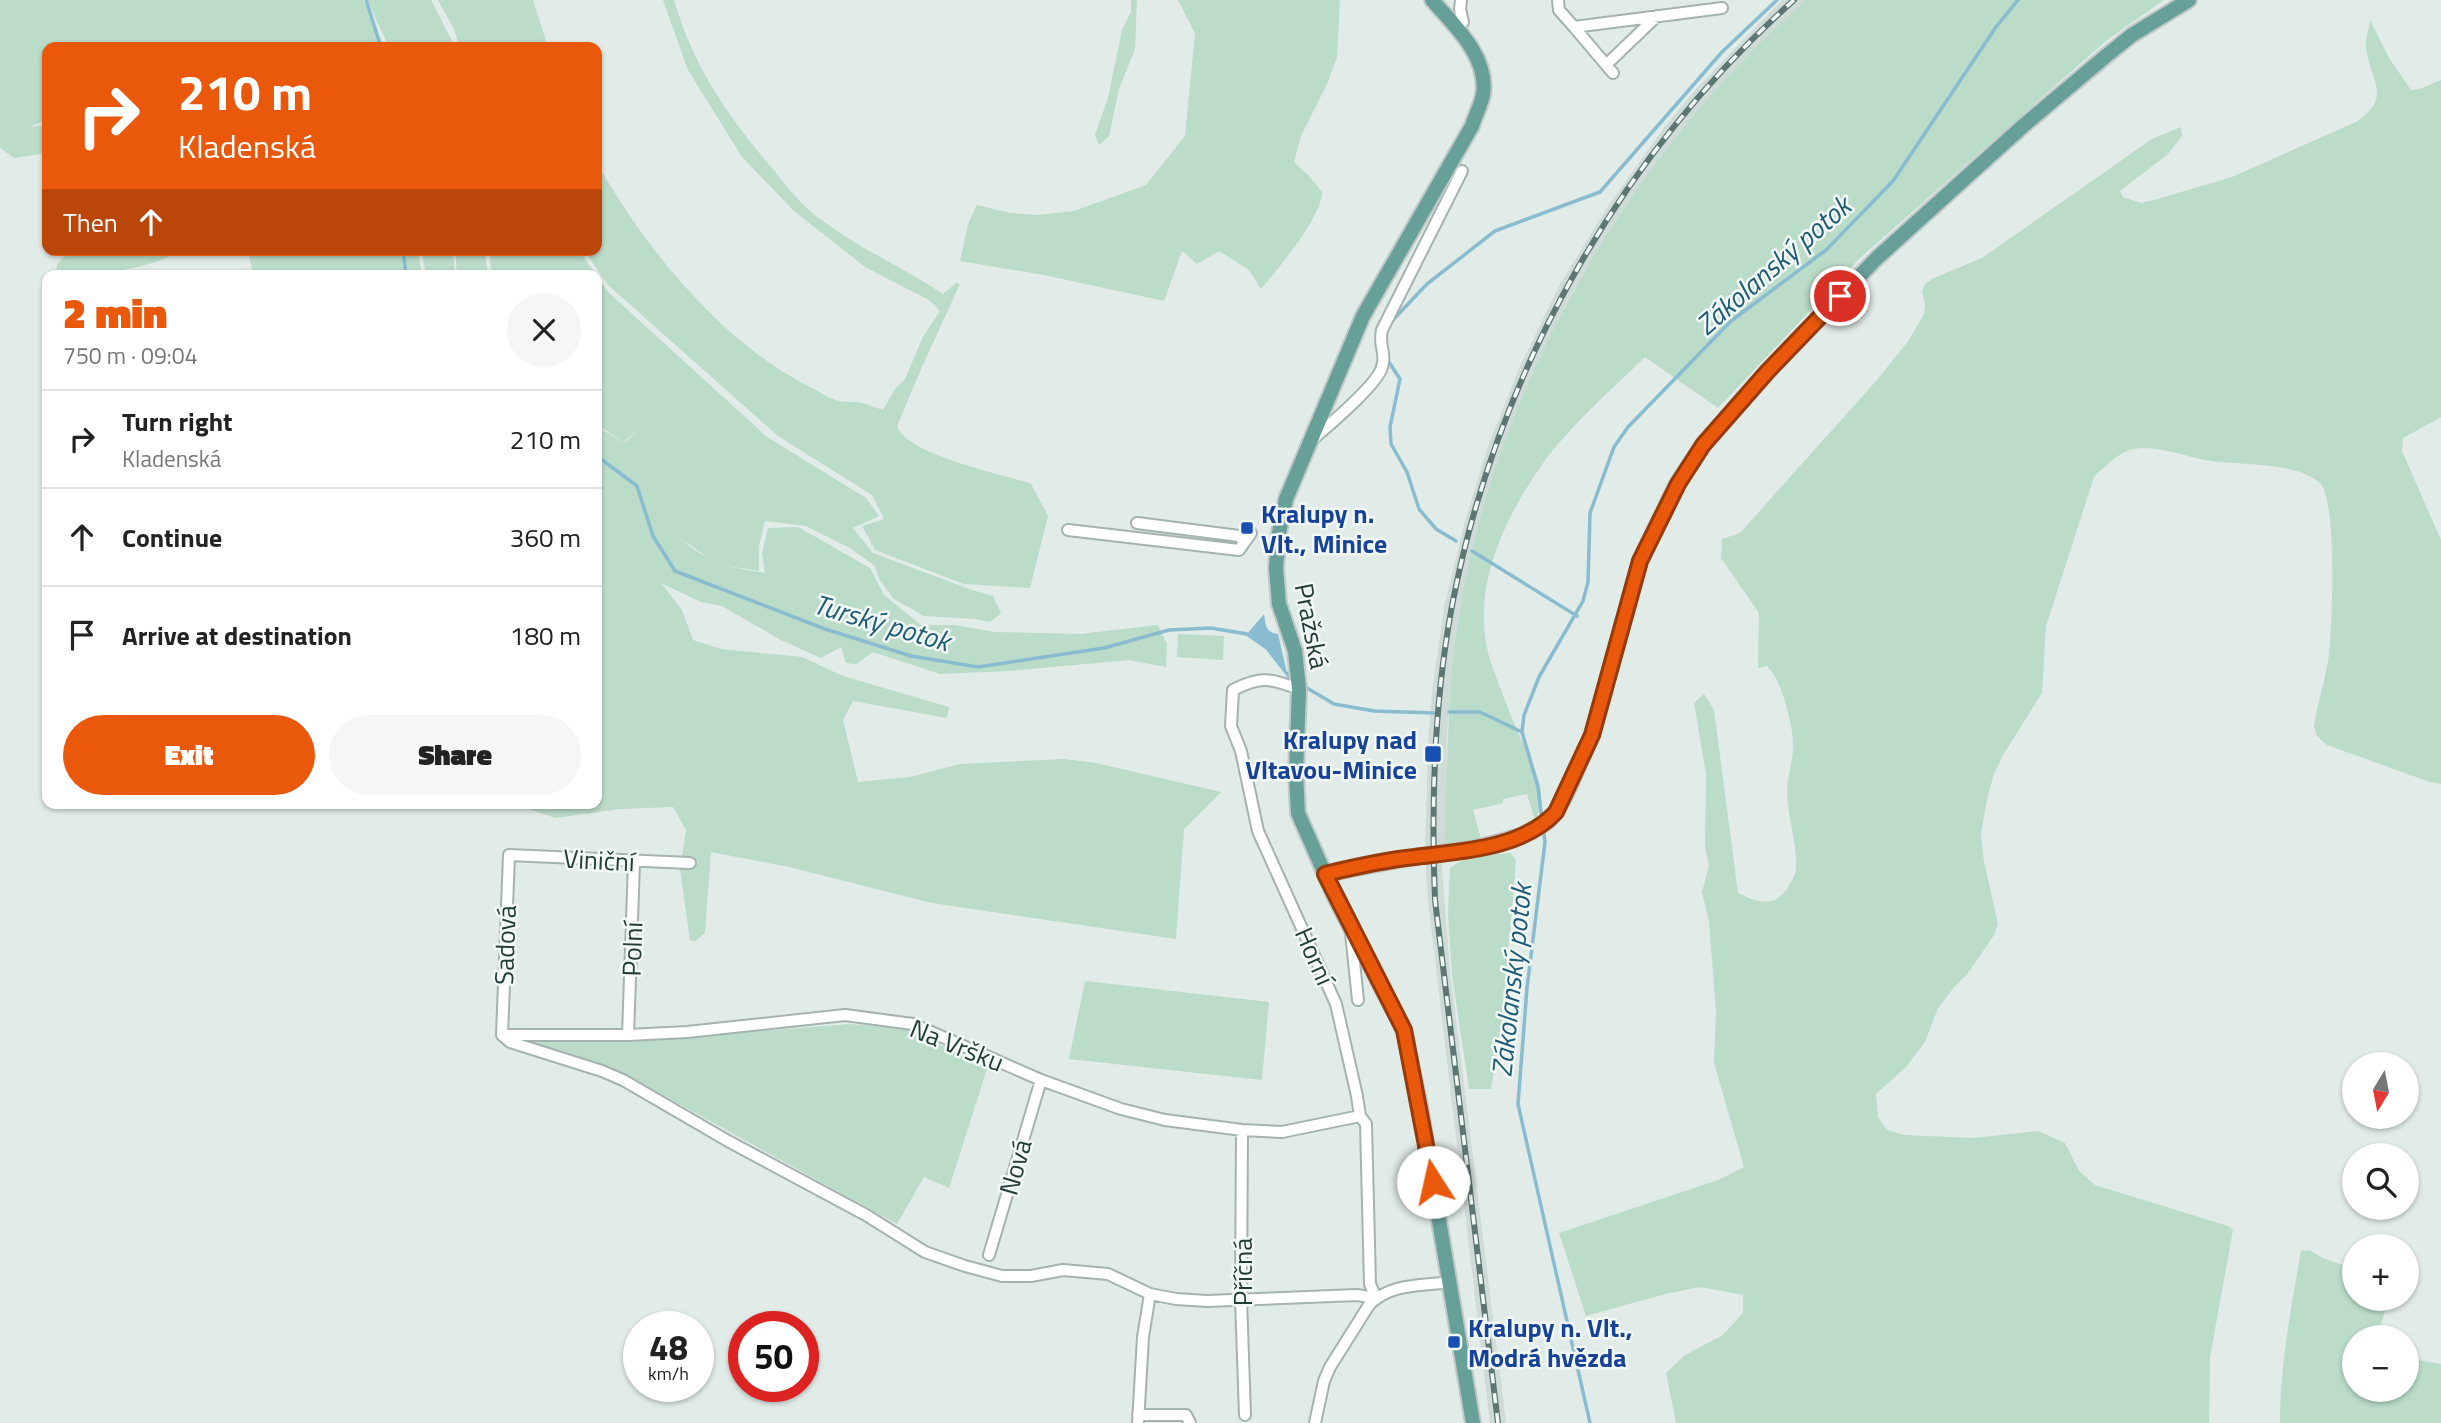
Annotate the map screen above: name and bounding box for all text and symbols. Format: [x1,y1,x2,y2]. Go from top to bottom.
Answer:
text: 210 m [178,54,312,129]
icon: right [63,70,154,161]
text: Kladenská [178,122,316,170]
water label: Zákolanský potok [1686,183,1863,345]
text: Then [63,203,118,242]
icon: ahead [132,203,170,241]
pin [1810,266,1870,326]
icon: arrive [1821,277,1859,315]
text: 2 min [63,280,167,344]
button: close [507,293,581,367]
text: 750 m · 09:04 [63,338,198,373]
text: Turn right [122,402,233,441]
icon: right [63,420,101,458]
text: 210 m [510,420,581,459]
text: Kladenská [122,441,221,476]
place label: Kralupy n. Vlt., Minice [1261,494,1387,563]
icon: ahead [63,518,101,556]
text: Continue [122,518,222,557]
text: 360 m [510,518,581,557]
marker: Kralupy n. Vlt., Minice [1239,520,1255,536]
street label: Pražská [1285,580,1339,672]
water label: Turský potok [809,582,959,663]
icon: arrive [63,616,101,654]
text: Arrive at destination [122,616,352,655]
text: 180 m [510,616,581,655]
button: Exit [63,715,315,795]
button: Share [329,715,581,795]
place label: Kralupy nad Vltavou-Minice [1245,720,1417,789]
marker: Kralupy nad Vltavou-Minice [1423,744,1443,764]
street label: Viniční [562,839,638,881]
water label: Zákolanský potok [1479,878,1543,1079]
street label: Sadová [484,904,526,986]
street label: Polní [612,919,653,977]
street label: Horní [1285,921,1346,993]
street label: Na Vršku [904,1009,1010,1081]
north arrow [2342,1052,2418,1129]
map controls [2342,1052,2419,1402]
street label: Nová [989,1135,1041,1199]
button: search [2342,1143,2419,1220]
position arrow [1396,1145,1470,1219]
button: + [2342,1234,2419,1311]
street label: Příčná [1223,1238,1262,1306]
place label: Kralupy n. Vlt., Modrá hvězda [1468,1308,1633,1377]
speed limit sign: 50 [728,1311,819,1402]
text: 48 [649,1320,688,1374]
button: − [2342,1325,2419,1402]
marker: Kralupy n. Vlt., Modrá hvězda [1446,1334,1462,1350]
text: km/h [648,1360,689,1387]

